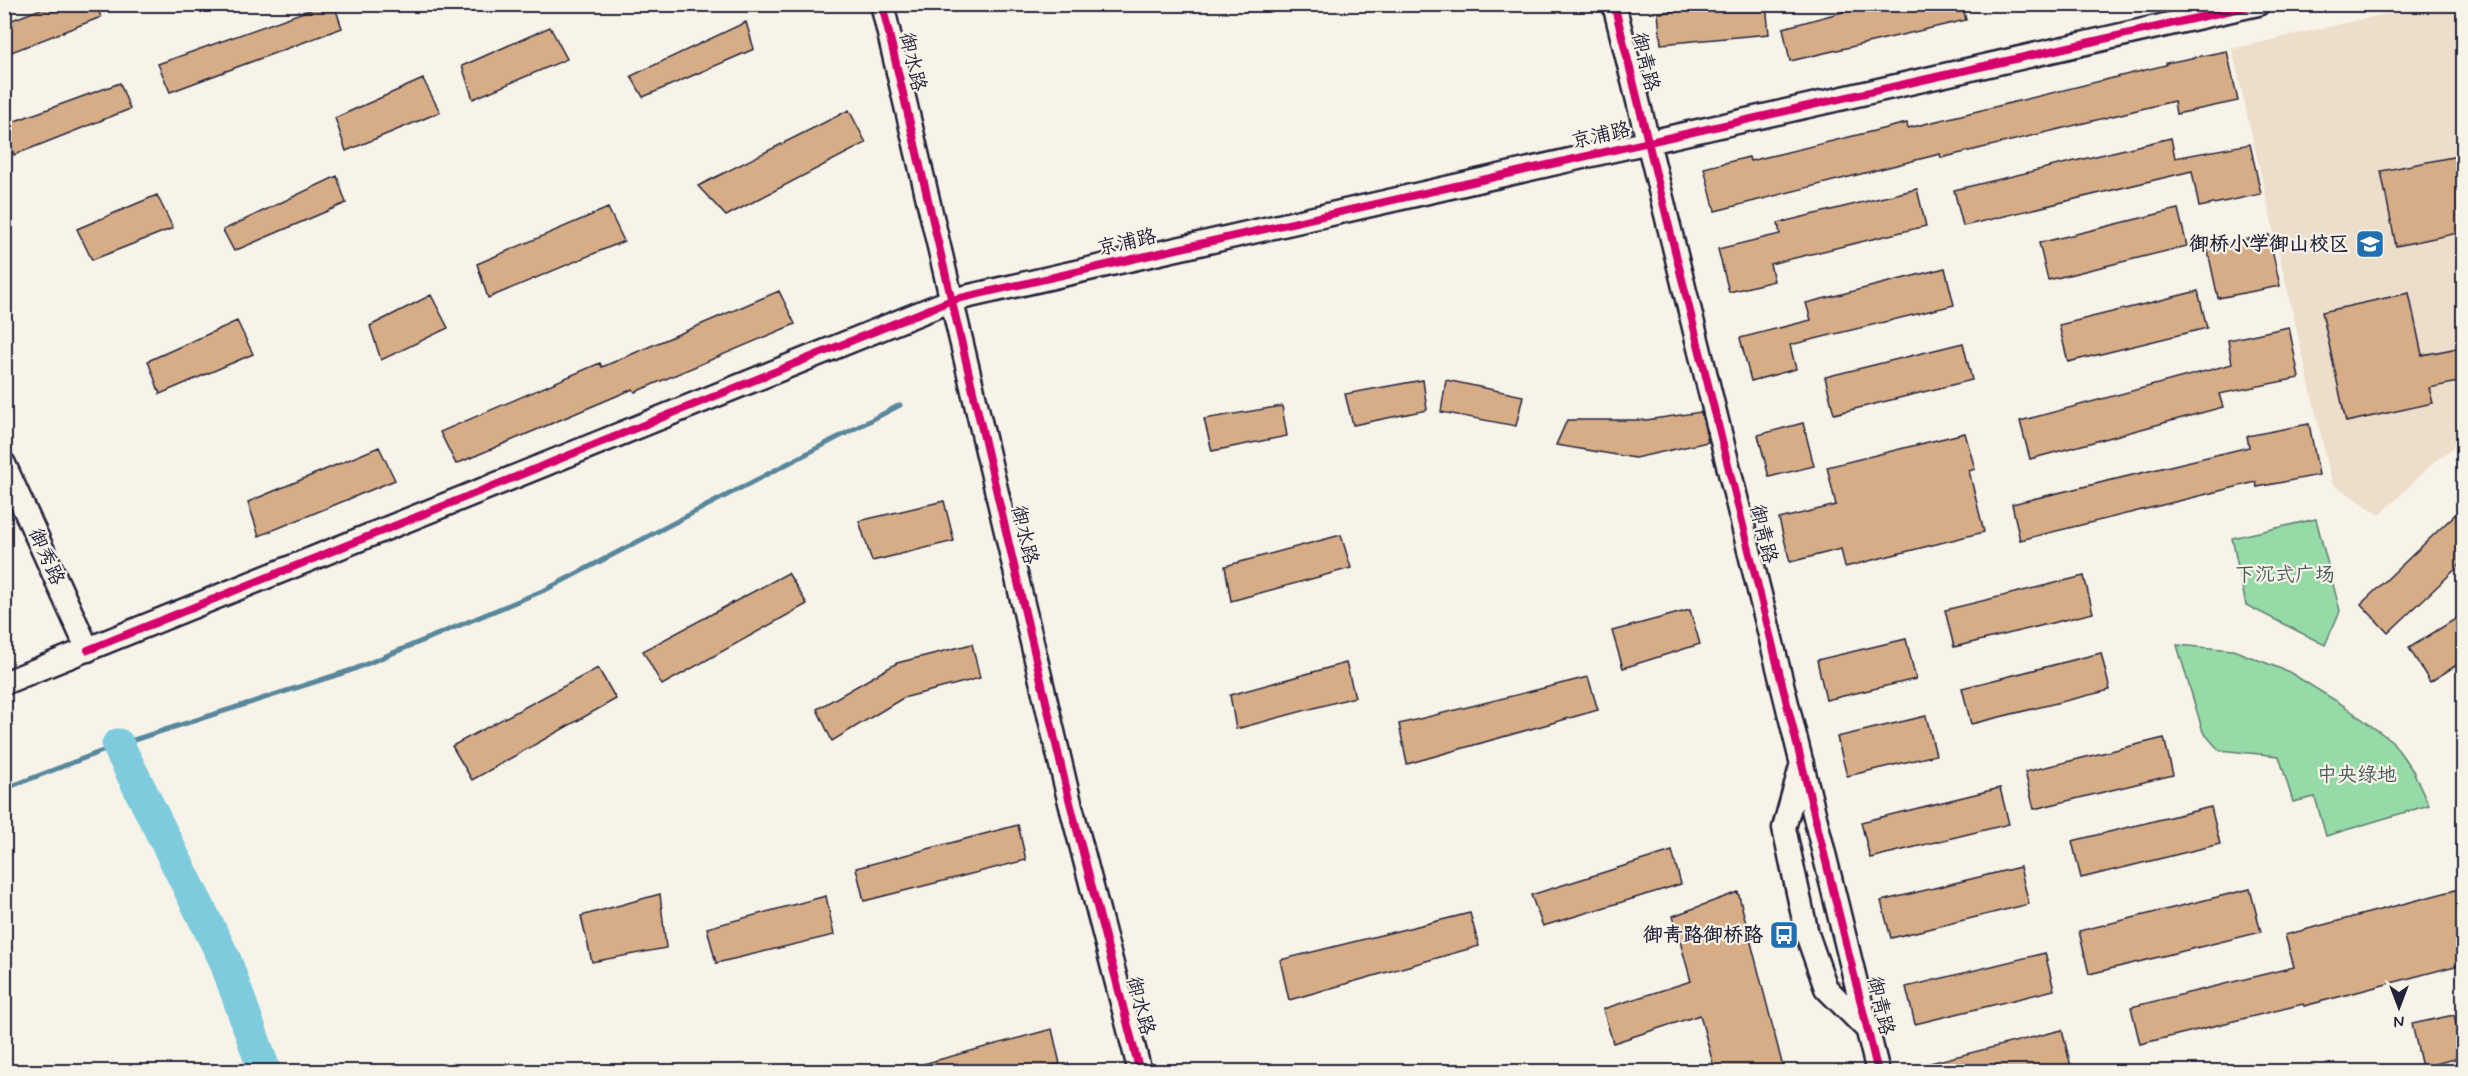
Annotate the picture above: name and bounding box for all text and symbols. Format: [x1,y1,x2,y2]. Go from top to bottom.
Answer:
street label: 御水路 [892,30,932,95]
street label: 御青路 [1625,30,1666,95]
street label: 京浦路 [1569,116,1634,156]
street label: 京浦路 [1095,223,1160,263]
school or university icon: 御桥小学御山校区 [2354,228,2386,260]
place label: 御桥小学御山校区 [2189,231,2349,258]
street label: 御青路 [1743,502,1784,567]
street label: 御水路 [1004,503,1044,568]
street label: 御秀路 [21,524,71,591]
park label: 下沉式广场 [2235,562,2335,589]
park label: 中央绿地 [2317,762,2397,789]
bus stop icon: 御青路御桥路 [1768,919,1800,951]
place label: 御青路御桥路 [1643,922,1763,949]
street label: 御水路 [1119,974,1161,1039]
street label: 御青路 [1860,974,1900,1039]
north arrow [2369,977,2429,1037]
text: N [2394,1010,2404,1031]

